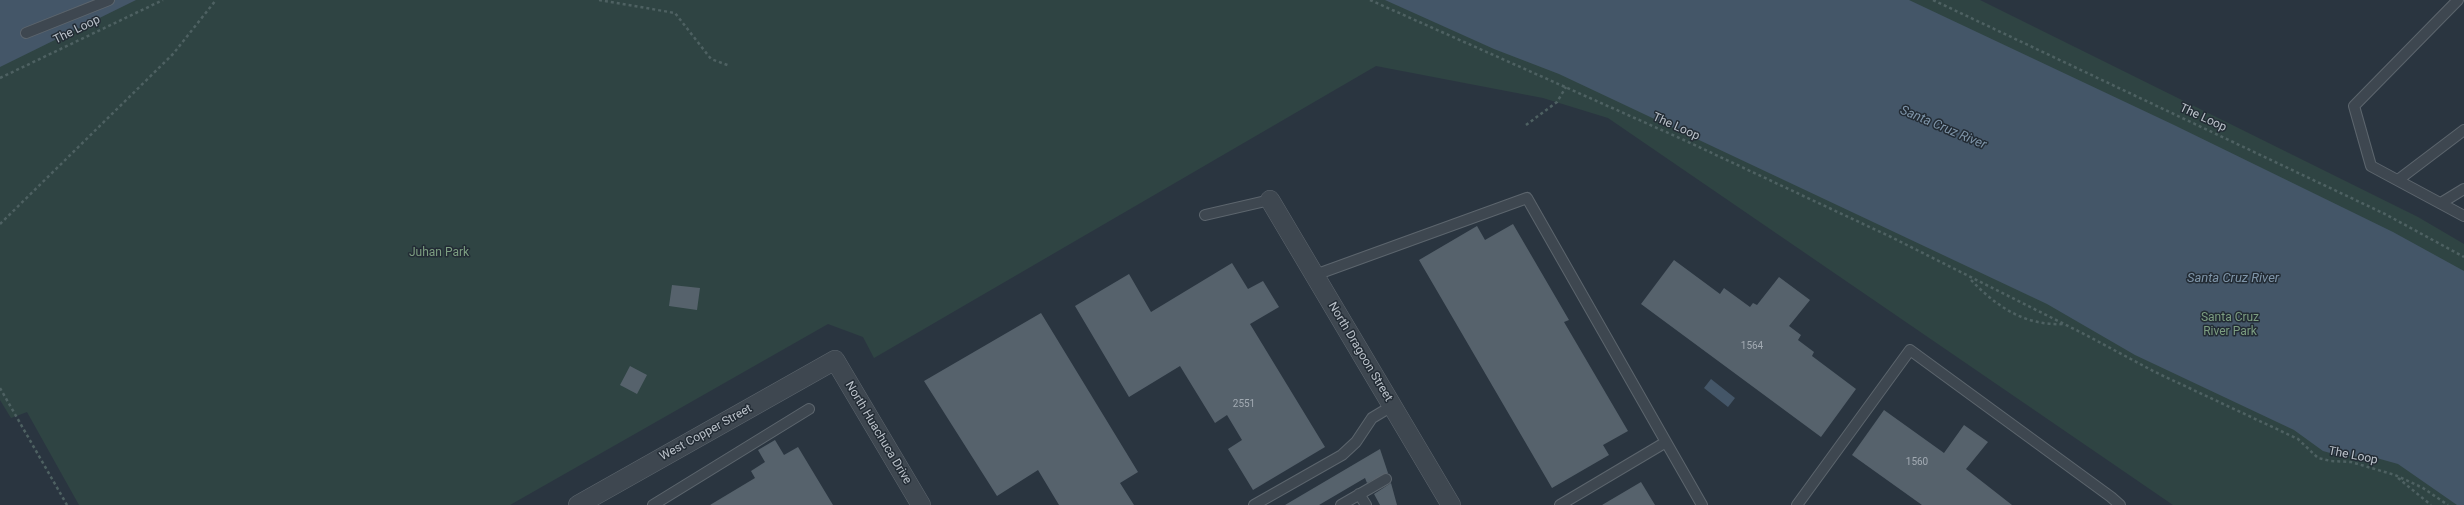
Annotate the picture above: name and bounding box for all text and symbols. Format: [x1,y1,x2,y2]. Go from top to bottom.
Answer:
street label: The Loop [51,13,103,47]
street label: The Loop [2177,101,2229,135]
water label: Santa Cruz River [1898,103,1988,153]
street label: The Loop [1650,110,1702,144]
park label: Juhan Park [409,246,469,260]
water label: Santa Cruz River [2187,271,2279,287]
street label: North Dragoon Street [1325,300,1395,404]
park label: Santa Cruz River Park [2201,311,2259,339]
house number: 1564 [1741,340,1763,352]
street label: North Huachuca Drive [842,379,914,487]
house number: 2551 [1233,398,1255,410]
street label: West Copper Street [657,402,755,464]
street label: The Loop [2327,444,2379,468]
house number: 1560 [1906,456,1928,468]

